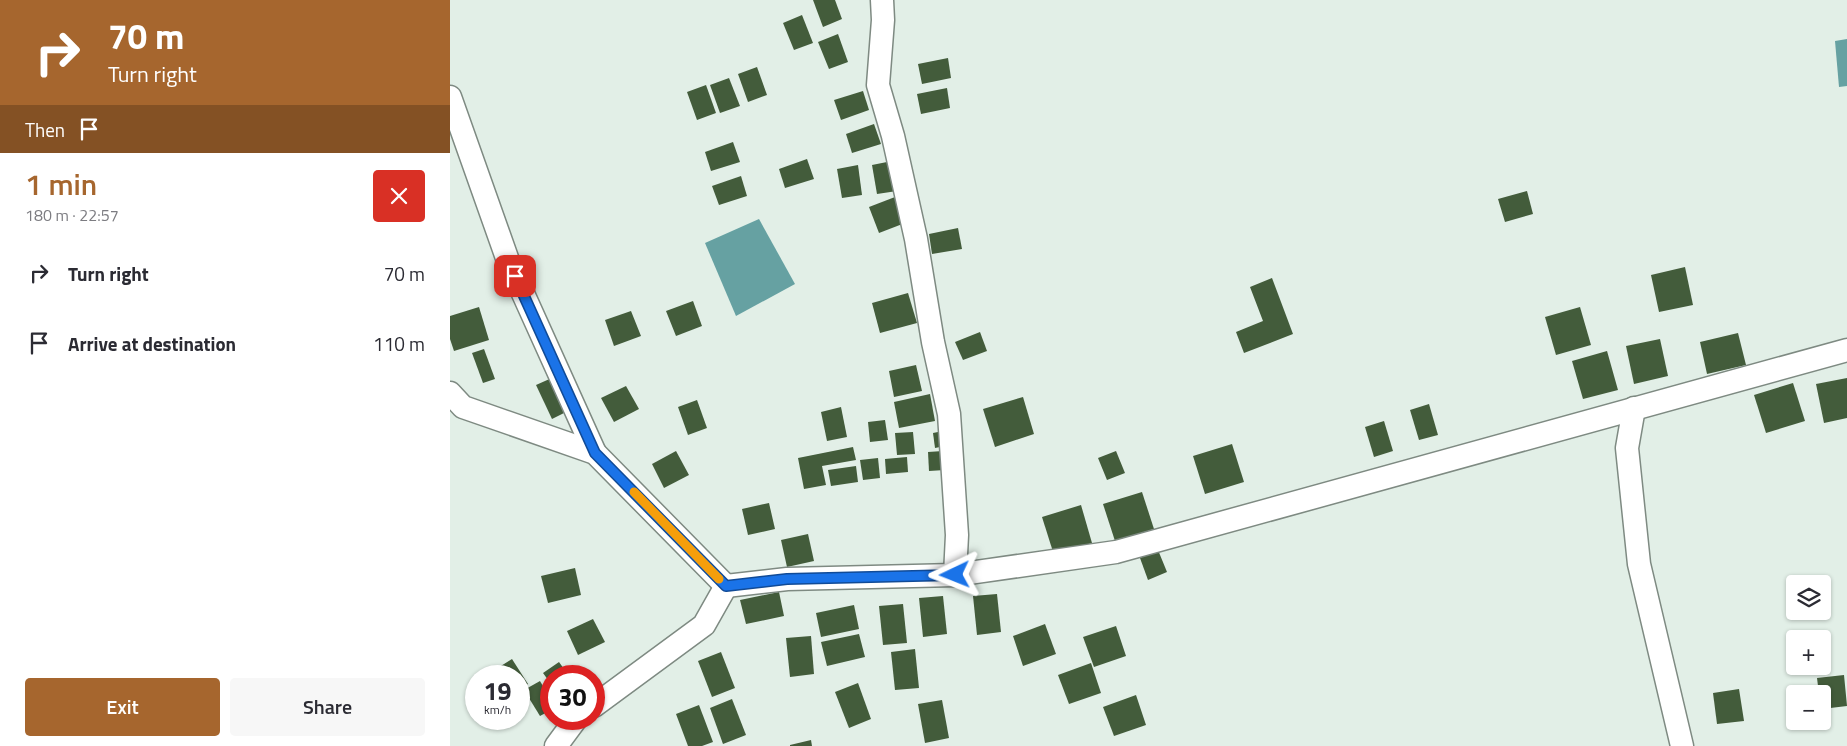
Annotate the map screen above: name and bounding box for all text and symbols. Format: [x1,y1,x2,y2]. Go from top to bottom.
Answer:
text: 70 m [108,9,184,63]
icon: right [25,20,90,85]
text: Turn right [108,57,197,91]
text: Then [25,115,65,144]
icon: arrive [75,115,103,143]
text: 1 min [25,161,97,207]
button: close [373,170,425,222]
text: 180 m · 22:57 [25,203,119,227]
pin [494,255,536,297]
icon: right [25,259,53,287]
text: Turn right [68,259,149,288]
text: 70 m [384,259,425,288]
icon: arrive [501,262,529,290]
icon: arrive [25,329,53,357]
text: Arrive at destination [68,329,236,358]
text: 110 m [373,329,425,358]
position arrow [928,548,980,600]
map controls [1786,575,1831,730]
button: layers [1786,575,1831,620]
button: + [1786,630,1831,675]
speed limit sign: 30 [540,665,605,730]
text: 19 [483,672,512,710]
button: Exit [25,678,220,736]
button: Share [230,678,425,736]
button: − [1786,685,1831,730]
text: km/h [484,700,511,719]

